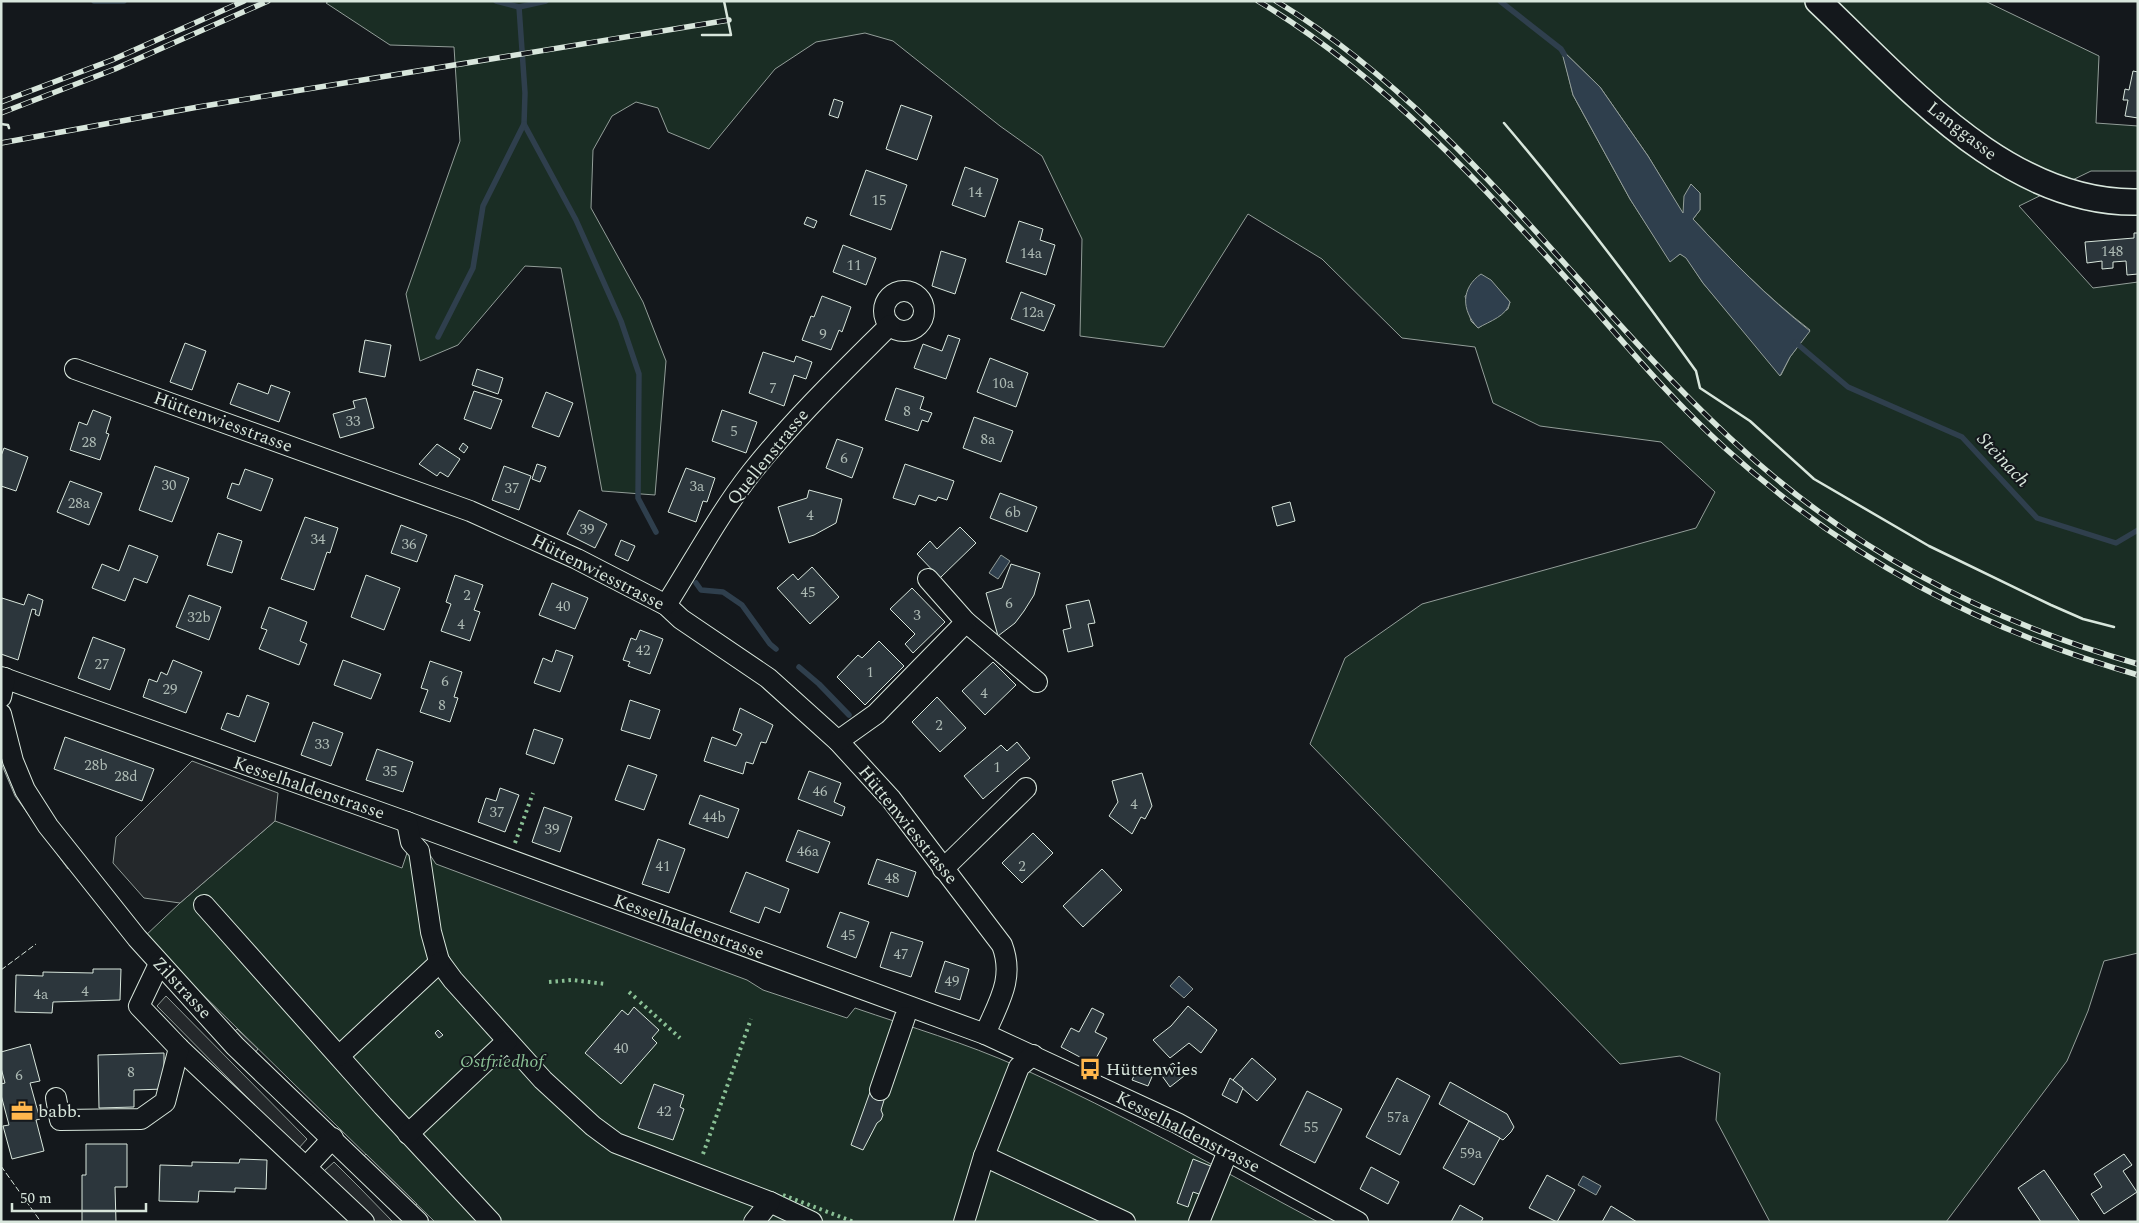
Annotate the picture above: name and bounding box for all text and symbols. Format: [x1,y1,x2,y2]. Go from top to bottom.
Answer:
street label: Langgasse [1921,95,2003,167]
house number: 14 [967,181,983,204]
house number: 15 [871,189,887,212]
house number: 148 [2101,240,2123,263]
house number: 14a [1020,242,1043,265]
house number: 11 [846,254,862,277]
house number: 12a [1022,301,1045,324]
house number: 9 [819,323,827,346]
house number: 10a [992,372,1015,395]
house number: 7 [769,377,777,400]
street label: Hüttenwiesstrasse [150,384,296,460]
house number: 8 [903,400,911,423]
street label: Quellenstrasse [721,403,815,511]
house number: 33 [345,410,361,433]
house number: 5 [730,420,738,443]
water label: Steinach [1970,426,2036,494]
house number: 8a [981,428,996,451]
house number: 28 [81,431,97,454]
house number: 6 [840,447,848,470]
house number: 30 [161,474,177,497]
house number: 3a [690,475,705,498]
house number: 37 [504,477,520,500]
house number: 28a [68,492,91,515]
house number: 6b [1005,501,1021,524]
house number: 4 [806,504,814,527]
house number: 39 [579,518,595,541]
street label: Hüttenwiesstrasse [527,527,669,617]
house number: 34 [310,528,326,551]
house number: 36 [401,533,417,556]
house number: 45 [800,581,816,604]
house number: 2 [463,584,471,607]
house number: 6 [1005,592,1013,615]
house number: 40 [555,595,571,618]
house number: 3 [913,604,921,627]
house number: 32b [187,606,211,629]
house number: 4 [457,613,465,636]
house number: 42 [635,639,651,662]
house number: 27 [94,653,110,676]
house number: 1 [866,661,874,684]
house number: 6 [441,670,449,693]
house number: 29 [162,678,178,701]
house number: 4 [980,682,988,705]
house number: 8 [438,694,446,717]
house number: 2 [935,714,943,737]
house number: 33 [314,733,330,756]
street label: Kesselhaldenstrasse [230,749,388,827]
house number: 28b [84,754,108,777]
house number: 1 [993,756,1001,779]
house number: 35 [382,760,398,783]
street label: Hüttenwiesstrasse [851,760,965,890]
house number: 28d [114,765,138,788]
house number: 46 [812,780,828,803]
house number: 4 [1130,793,1138,816]
house number: 37 [489,801,505,824]
house number: 44b [702,806,726,829]
house number: 39 [544,818,560,841]
house number: 46a [797,840,820,863]
house number: 41 [655,855,671,878]
house number: 2 [1018,855,1026,878]
house number: 48 [884,867,900,890]
street label: Kesselhaldenstrasse [610,887,768,967]
house number: 45 [840,924,856,947]
house number: 47 [893,943,909,966]
street label: Zilstrasse [146,951,218,1025]
house number: 49 [944,970,960,993]
house number: 4 [81,980,89,1003]
house number: 4a [34,983,49,1006]
house number: 40 [613,1037,629,1060]
park label: Ostfriedhof [460,1048,547,1075]
bus stop icon: Hüttenwies [1077,1056,1103,1082]
place label: Hüttenwies [1106,1056,1198,1083]
house number: 8 [127,1061,135,1084]
house number: 6 [15,1064,23,1087]
street label: Kesselhaldenstrasse [1111,1084,1265,1180]
office icon: babb. [9,1098,35,1124]
place label: babb. [38,1098,81,1125]
house number: 42 [656,1100,672,1123]
house number: 57a [1387,1106,1410,1129]
house number: 55 [1303,1116,1319,1139]
house number: 59a [1460,1142,1483,1165]
scale bar [12,1180,146,1212]
text: 50 m [20,1187,52,1210]

